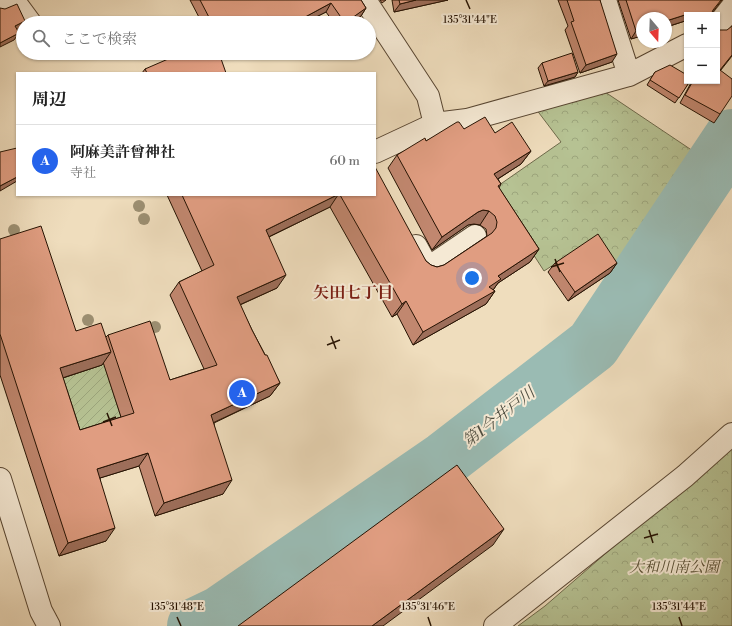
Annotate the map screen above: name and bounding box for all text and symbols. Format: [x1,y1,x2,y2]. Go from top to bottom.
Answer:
north arrow [636,12,672,48]
map controls [684,12,720,84]
button: + [684,12,720,48]
text: 135°31'44"E [443,14,497,26]
search box [16,16,376,60]
icon: search [30,27,52,49]
text: ここで検索 [62,30,137,49]
button: − [684,48,720,84]
text: 周辺 [32,89,66,111]
text: 阿麻美許曾神社 [70,143,175,162]
text: A [40,153,50,169]
text: 60 m [329,153,360,169]
text: 寺社 [70,165,96,181]
your location [462,268,482,288]
district label: 矢田七丁目 [313,283,393,303]
pin: A [229,378,255,408]
water label: 第1今井戸川 [459,381,541,451]
park label: 大和川南公園 [629,558,722,577]
text: 135°31'48"E [150,601,204,613]
text: 135°31'46"E [401,601,455,613]
text: 135°31'44"E [652,601,706,613]

